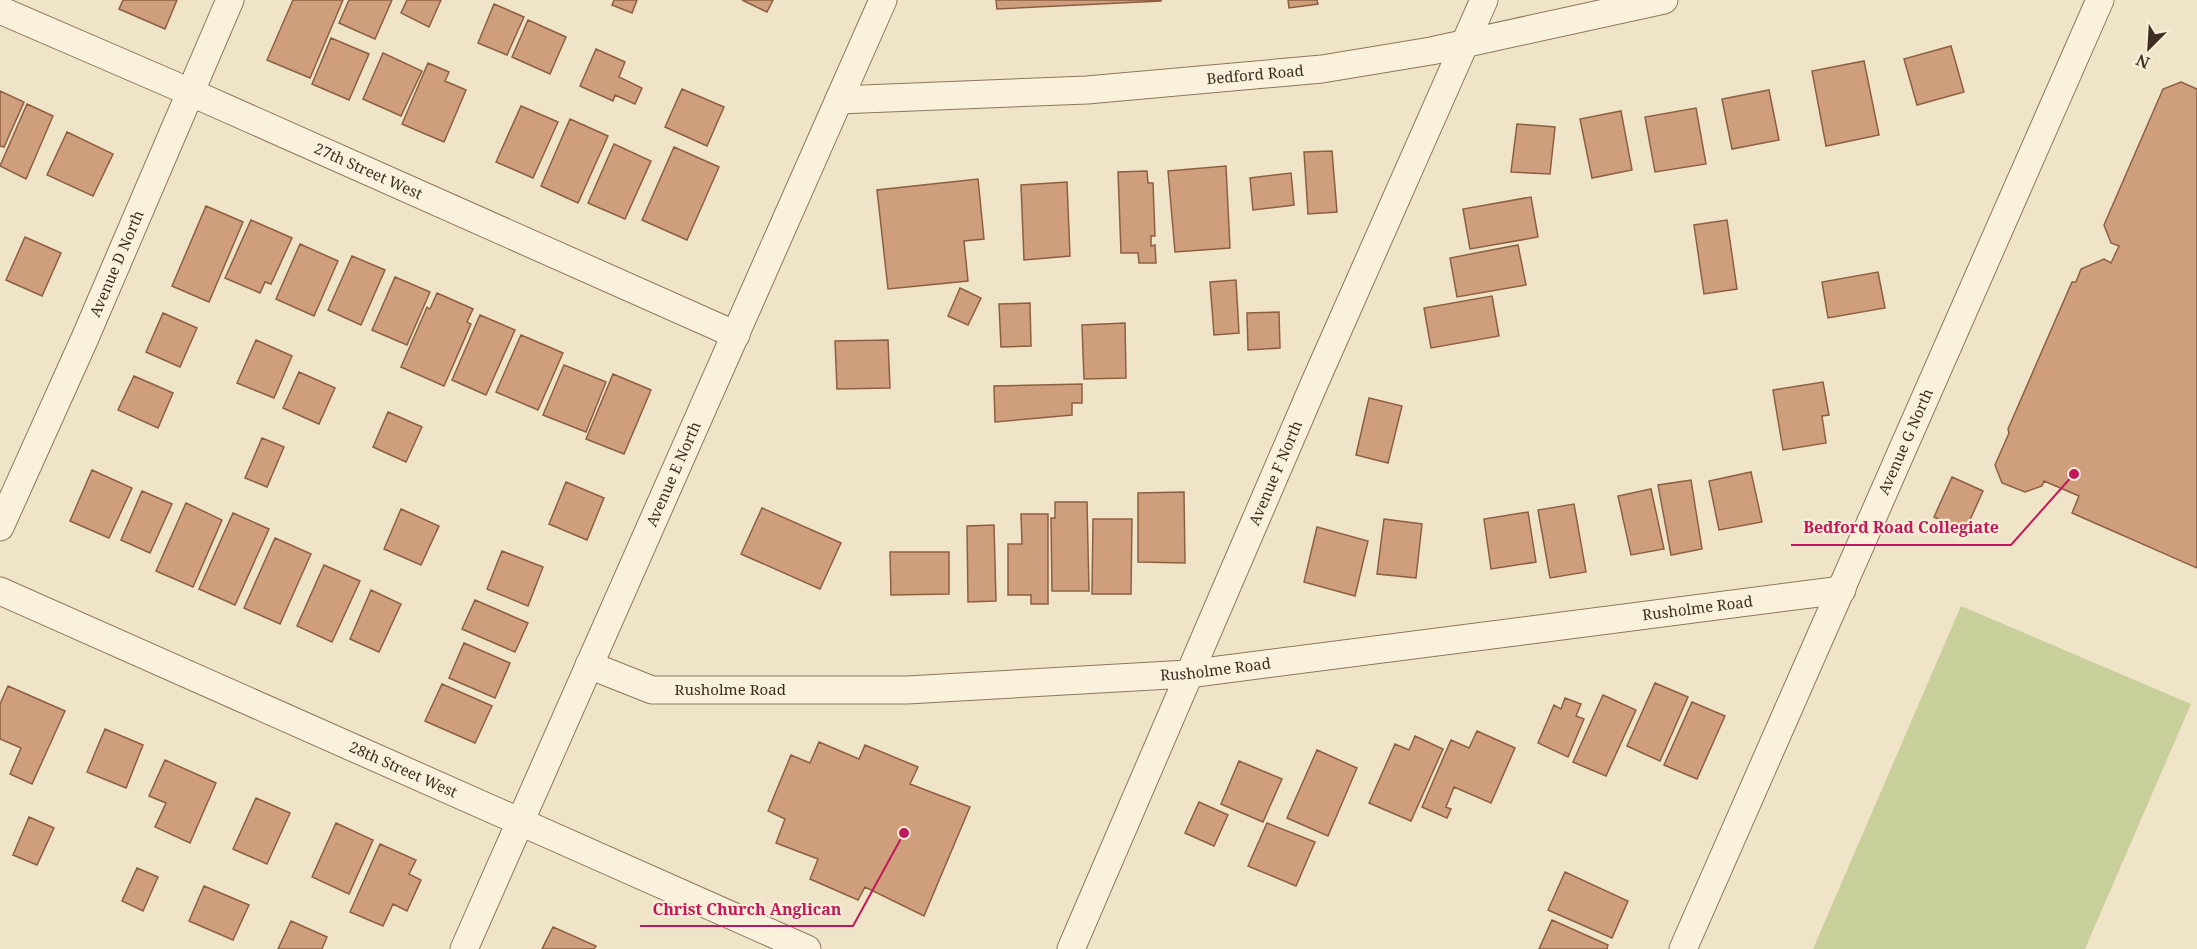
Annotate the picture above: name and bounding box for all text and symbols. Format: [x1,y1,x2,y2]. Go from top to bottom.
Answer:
north arrow [2119,18,2179,78]
text: N [2132,49,2153,74]
street label: Bedford Road [1206,60,1305,88]
street label: 27th Street West [311,138,426,203]
street label: Avenue D North [84,206,148,320]
street label: Avenue G North [1873,385,1937,498]
street label: Avenue F North [1243,417,1306,528]
street label: Avenue E North [641,418,705,529]
callout: Bedford Road Collegiate [1791,511,2011,545]
text: Bedford Road Collegiate [1803,516,1999,538]
street label: Rusholme Road [1641,591,1754,625]
street label: Rusholme Road [1160,652,1272,685]
street label: Rusholme Road [675,679,786,699]
street label: 28th Street West [346,736,461,802]
callout: Christ Church Anglican [640,892,853,926]
text: Christ Church Anglican [652,898,842,920]

